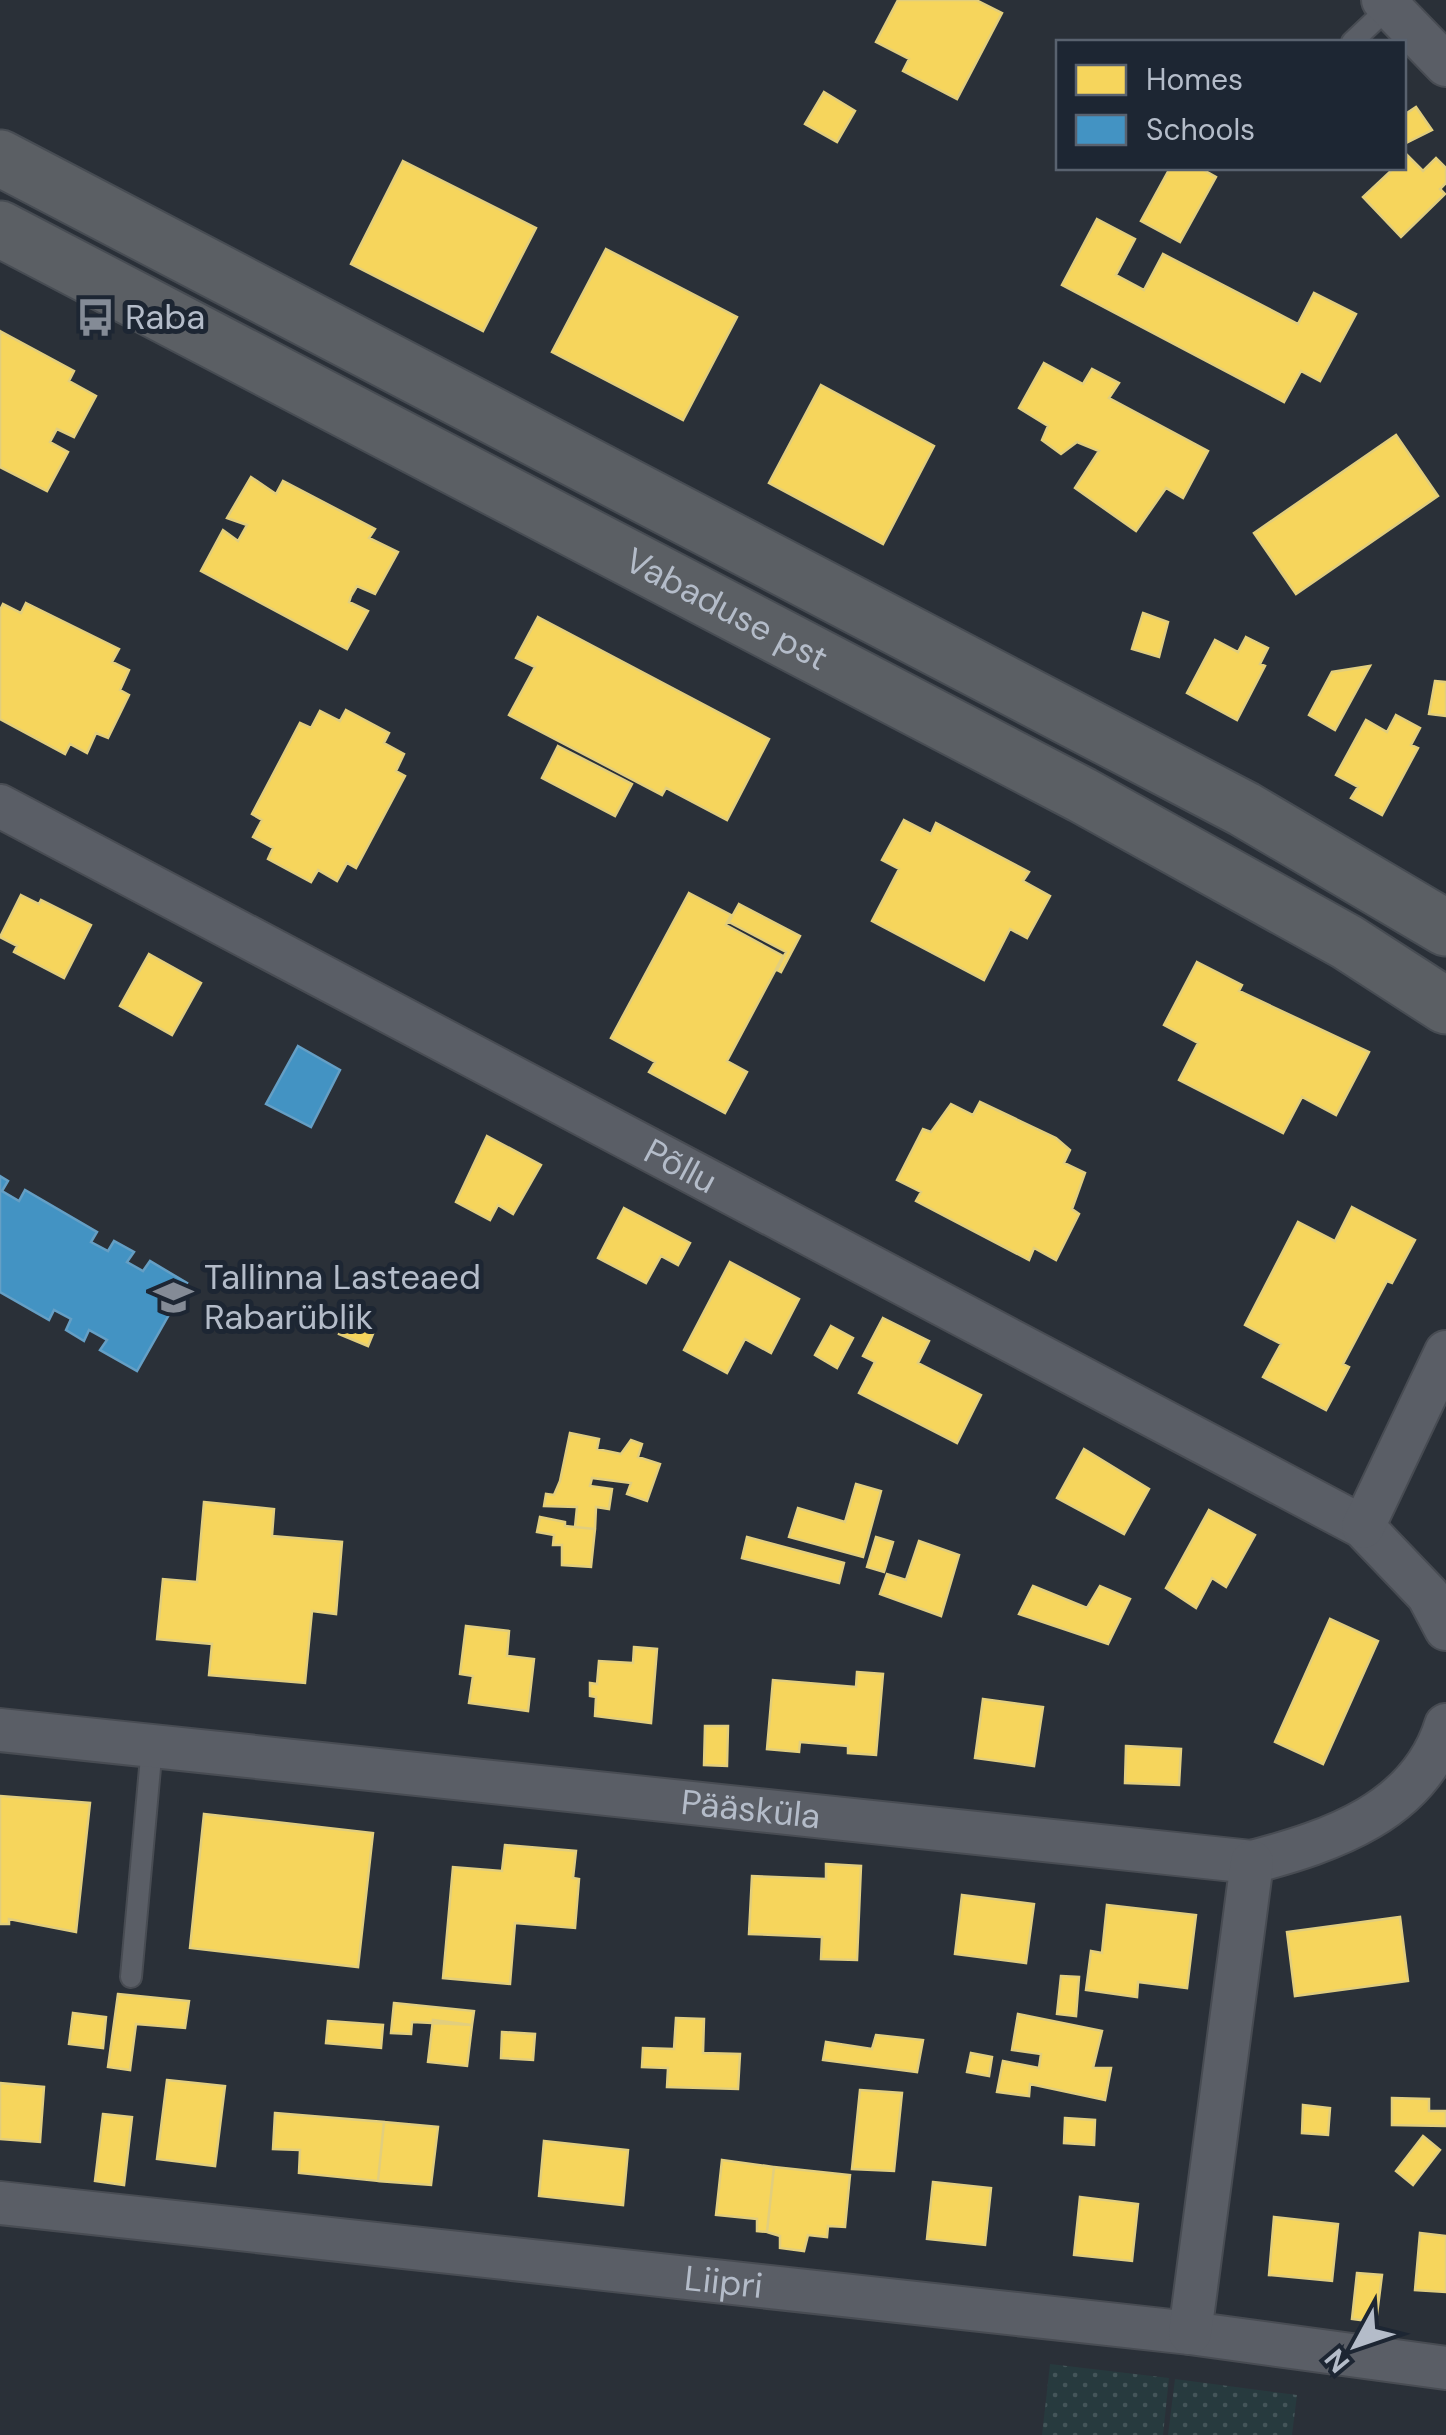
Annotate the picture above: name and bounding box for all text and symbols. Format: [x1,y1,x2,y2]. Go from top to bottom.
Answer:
legend [1056,40,1406,170]
text: Homes [1146,60,1243,99]
text: Schools [1146,110,1255,149]
place label: Raba [125,294,205,340]
bus stop icon: Raba [74,296,116,338]
street label: Vabaduse pst [617,537,836,681]
street label: Põllu [636,1128,725,1204]
place label: Tallinna Lasteaed Rabarüblik [204,1254,481,1340]
school or university icon: Tallinna Lasteaed Rabarüblik [153,1276,195,1318]
street label: Pääsküla [679,1779,823,1839]
street label: Liipri [682,2255,765,2309]
north arrow [1306,2295,1406,2395]
text: N [1316,2341,1358,2380]

